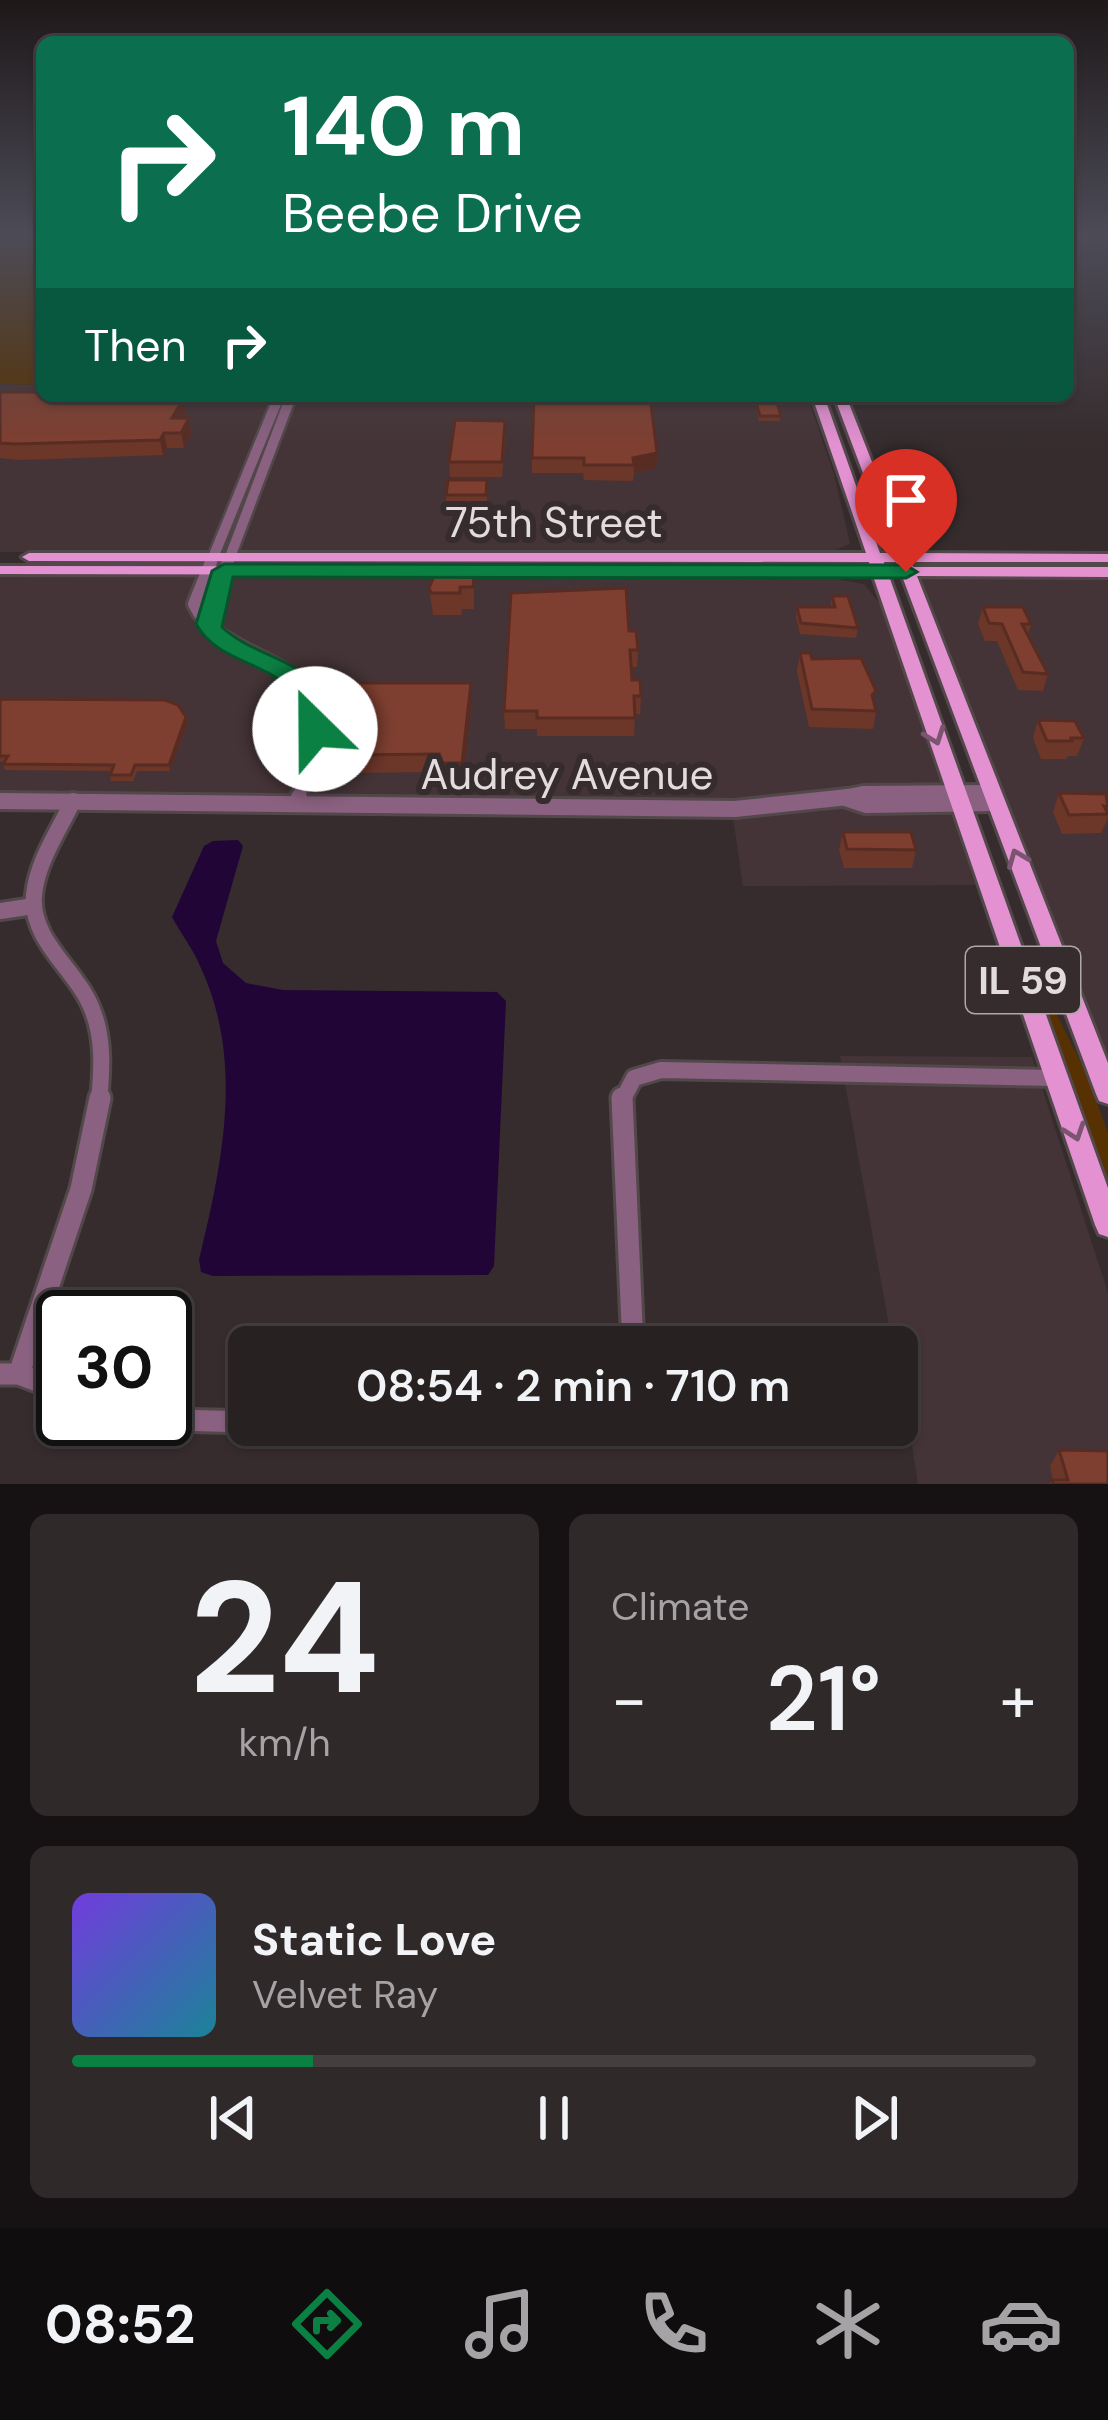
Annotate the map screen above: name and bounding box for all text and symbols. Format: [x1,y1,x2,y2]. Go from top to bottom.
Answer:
text: 140 m [282,72,525,181]
icon: right [84,84,240,240]
text: Beebe Drive [282,178,583,249]
icon: right [211,312,277,378]
text: Then [84,316,187,375]
pin [855,449,957,572]
icon: arrive [873,467,939,533]
street label: 75th Street [445,495,663,550]
position arrow [252,666,378,792]
one-way arrow [921,725,946,746]
street label: Audrey Avenue [421,747,713,802]
one-way arrow [1007,849,1031,870]
road number: IL 59 [966,947,1080,1013]
one-way arrow [1061,1120,1085,1141]
speed limit sign: 30 [36,1290,192,1446]
text: 08:54 · 2 min · 710 m [356,1356,790,1415]
text: 24 [189,1537,380,1740]
text: Climate [611,1581,749,1632]
text: 21° [766,1641,881,1758]
text: − [611,1657,647,1742]
text: + [1000,1657,1036,1742]
text: km/h [238,1717,331,1768]
text: Static Love [252,1910,496,1969]
text: Velvet Ray [252,1969,438,2020]
icon: previous [200,2085,266,2151]
icon: pause [521,2085,587,2151]
icon: next [842,2085,908,2151]
icon: directions [285,2282,369,2366]
icon: music [458,2282,542,2366]
icon: phone [632,2282,716,2366]
icon: climate [806,2282,890,2366]
icon: car [979,2282,1063,2366]
text: 08:52 [45,2289,195,2360]

